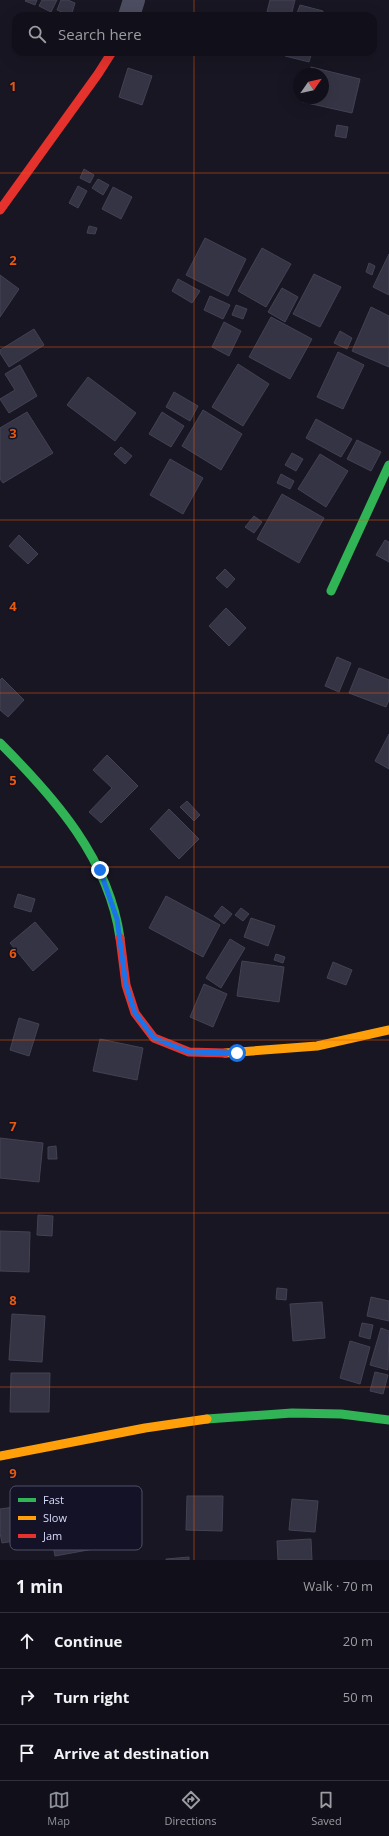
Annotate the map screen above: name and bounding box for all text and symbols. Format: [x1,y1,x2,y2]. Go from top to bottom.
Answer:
search box [12,12,377,56]
icon: search [26,23,48,45]
text: Search here [58,24,142,44]
north arrow [293,68,329,104]
text: 1 [9,77,17,95]
text: 2 [9,251,17,269]
text: 3 [9,424,17,442]
text: 4 [9,597,17,615]
text: 5 [9,771,17,789]
route end [91,861,109,879]
text: 6 [9,944,17,962]
route start [228,1044,246,1062]
text: 7 [9,1117,17,1135]
text: 8 [9,1291,17,1309]
text: 9 [9,1464,17,1482]
legend [10,1486,142,1550]
text: Fast [43,1492,64,1507]
text: Slow [43,1510,67,1525]
text: Jam [42,1528,62,1543]
text: 1 min [16,1575,63,1598]
text: Walk · 70 m [303,1577,373,1595]
icon: ahead [16,1630,38,1652]
text: Continue [54,1631,122,1651]
text: 20 m [343,1632,373,1650]
icon: right [16,1686,38,1708]
text: Turn right [54,1687,129,1707]
text: 50 m [343,1688,373,1706]
icon: arrive [16,1742,38,1764]
text: Arrive at destination [54,1743,209,1763]
tab: Map [47,1789,70,1828]
tab: Directions [165,1789,217,1828]
tab: Saved [311,1789,342,1828]

